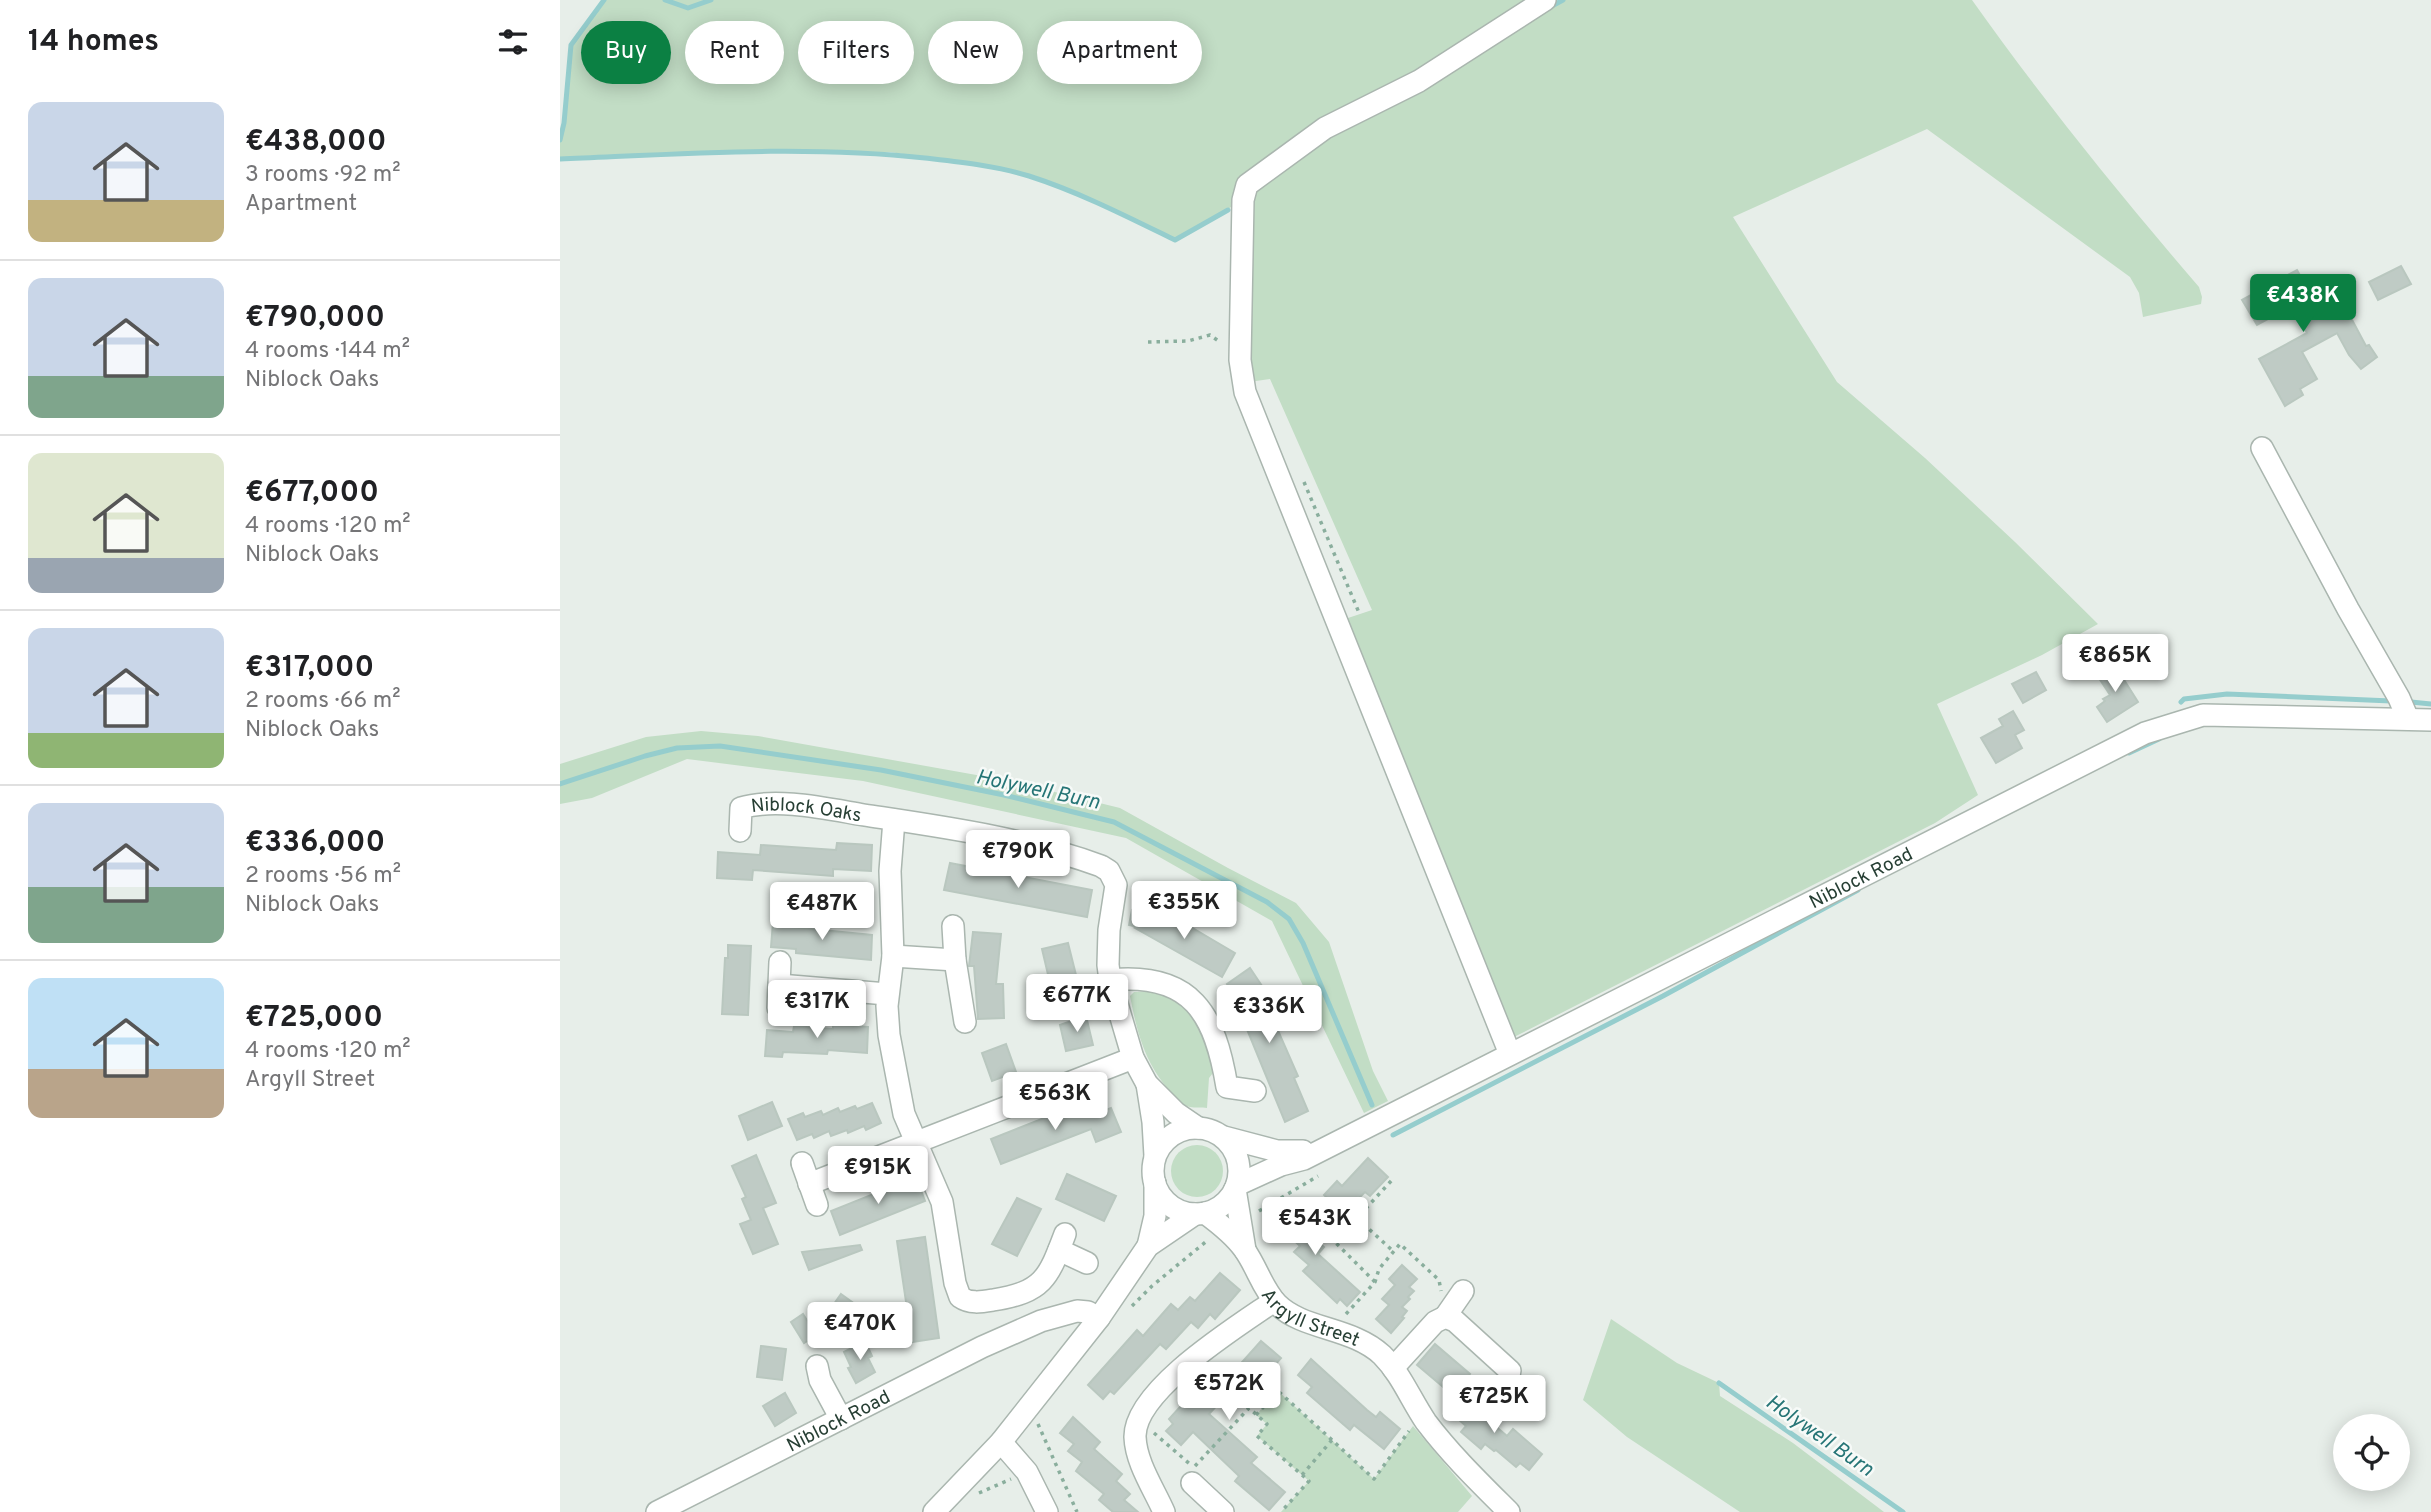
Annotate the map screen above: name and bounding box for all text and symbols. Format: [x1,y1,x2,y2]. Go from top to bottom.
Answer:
chip: Buy [581,21,671,84]
chip: Rent [685,21,784,84]
chip: Filters [798,21,914,84]
chip: New [928,21,1023,84]
chip: Apartment [1037,21,1202,84]
icon: filters [494,23,532,61]
text: 14 homes [28,24,159,61]
text: €438,000 [245,124,386,161]
icon: home [84,130,168,214]
text: 3 rooms · 92 m² [245,161,401,190]
text: Apartment [245,190,357,219]
pin: €438K [2254,274,2352,334]
text: €438K [2266,282,2340,311]
text: €790,000 [245,300,385,337]
icon: home [84,306,168,390]
text: 4 rooms · 144 m² [245,337,410,366]
text: Niblock Oaks [245,366,379,395]
text: €677,000 [245,475,379,512]
icon: home [84,481,168,565]
text: 4 rooms · 120 m² [245,512,411,541]
text: Niblock Oaks [245,541,379,570]
pin: €865K [2066,634,2164,694]
text: €865K [2078,642,2152,671]
text: €317,000 [245,650,374,687]
icon: home [84,656,168,740]
text: 2 rooms · 66 m² [245,687,401,716]
text: Niblock Oaks [245,716,379,745]
water label: Holywell Burn [973,764,1103,817]
street label: Niblock Oaks [750,794,863,828]
text: €336,000 [245,825,385,862]
pin: €790K [969,830,1067,890]
icon: home [84,831,168,915]
text: €790K [982,838,1054,867]
street label: Niblock Road [1806,843,1917,915]
text: 2 rooms · 56 m² [245,862,401,891]
pin: €355K [1135,881,1233,941]
pin: €487K [773,883,871,942]
text: €355K [1148,889,1220,918]
text: €487K [786,890,858,919]
text: Niblock Oaks [245,891,379,920]
pin: €677K [1028,974,1126,1034]
pin: €317K [768,981,866,1040]
text: €677K [1042,982,1112,1011]
pin: €336K [1220,986,1318,1045]
text: €317K [784,988,850,1017]
text: €336K [1233,993,1305,1022]
text: €725,000 [245,1000,383,1037]
icon: home [84,1006,168,1090]
text: 4 rooms · 120 m² [245,1037,411,1066]
text: Argyll Street [245,1066,375,1095]
pin: €563K [1006,1072,1104,1132]
text: €563K [1019,1080,1091,1109]
pin: €915K [829,1146,927,1206]
text: €915K [844,1154,912,1183]
pin: €543K [1266,1198,1364,1257]
text: €543K [1278,1205,1352,1234]
street label: Argyll Street [1255,1284,1363,1353]
pin: €470K [811,1302,909,1362]
text: €470K [823,1310,897,1339]
pin: €572K [1180,1362,1278,1422]
text: €572K [1193,1370,1265,1399]
pin: €725K [1445,1376,1543,1435]
text: €725K [1459,1383,1529,1412]
street label: Niblock Road [783,1386,895,1458]
water label: Holywell Burn [1760,1389,1879,1484]
map controls [2333,1414,2410,1491]
button: locate [2333,1414,2410,1491]

